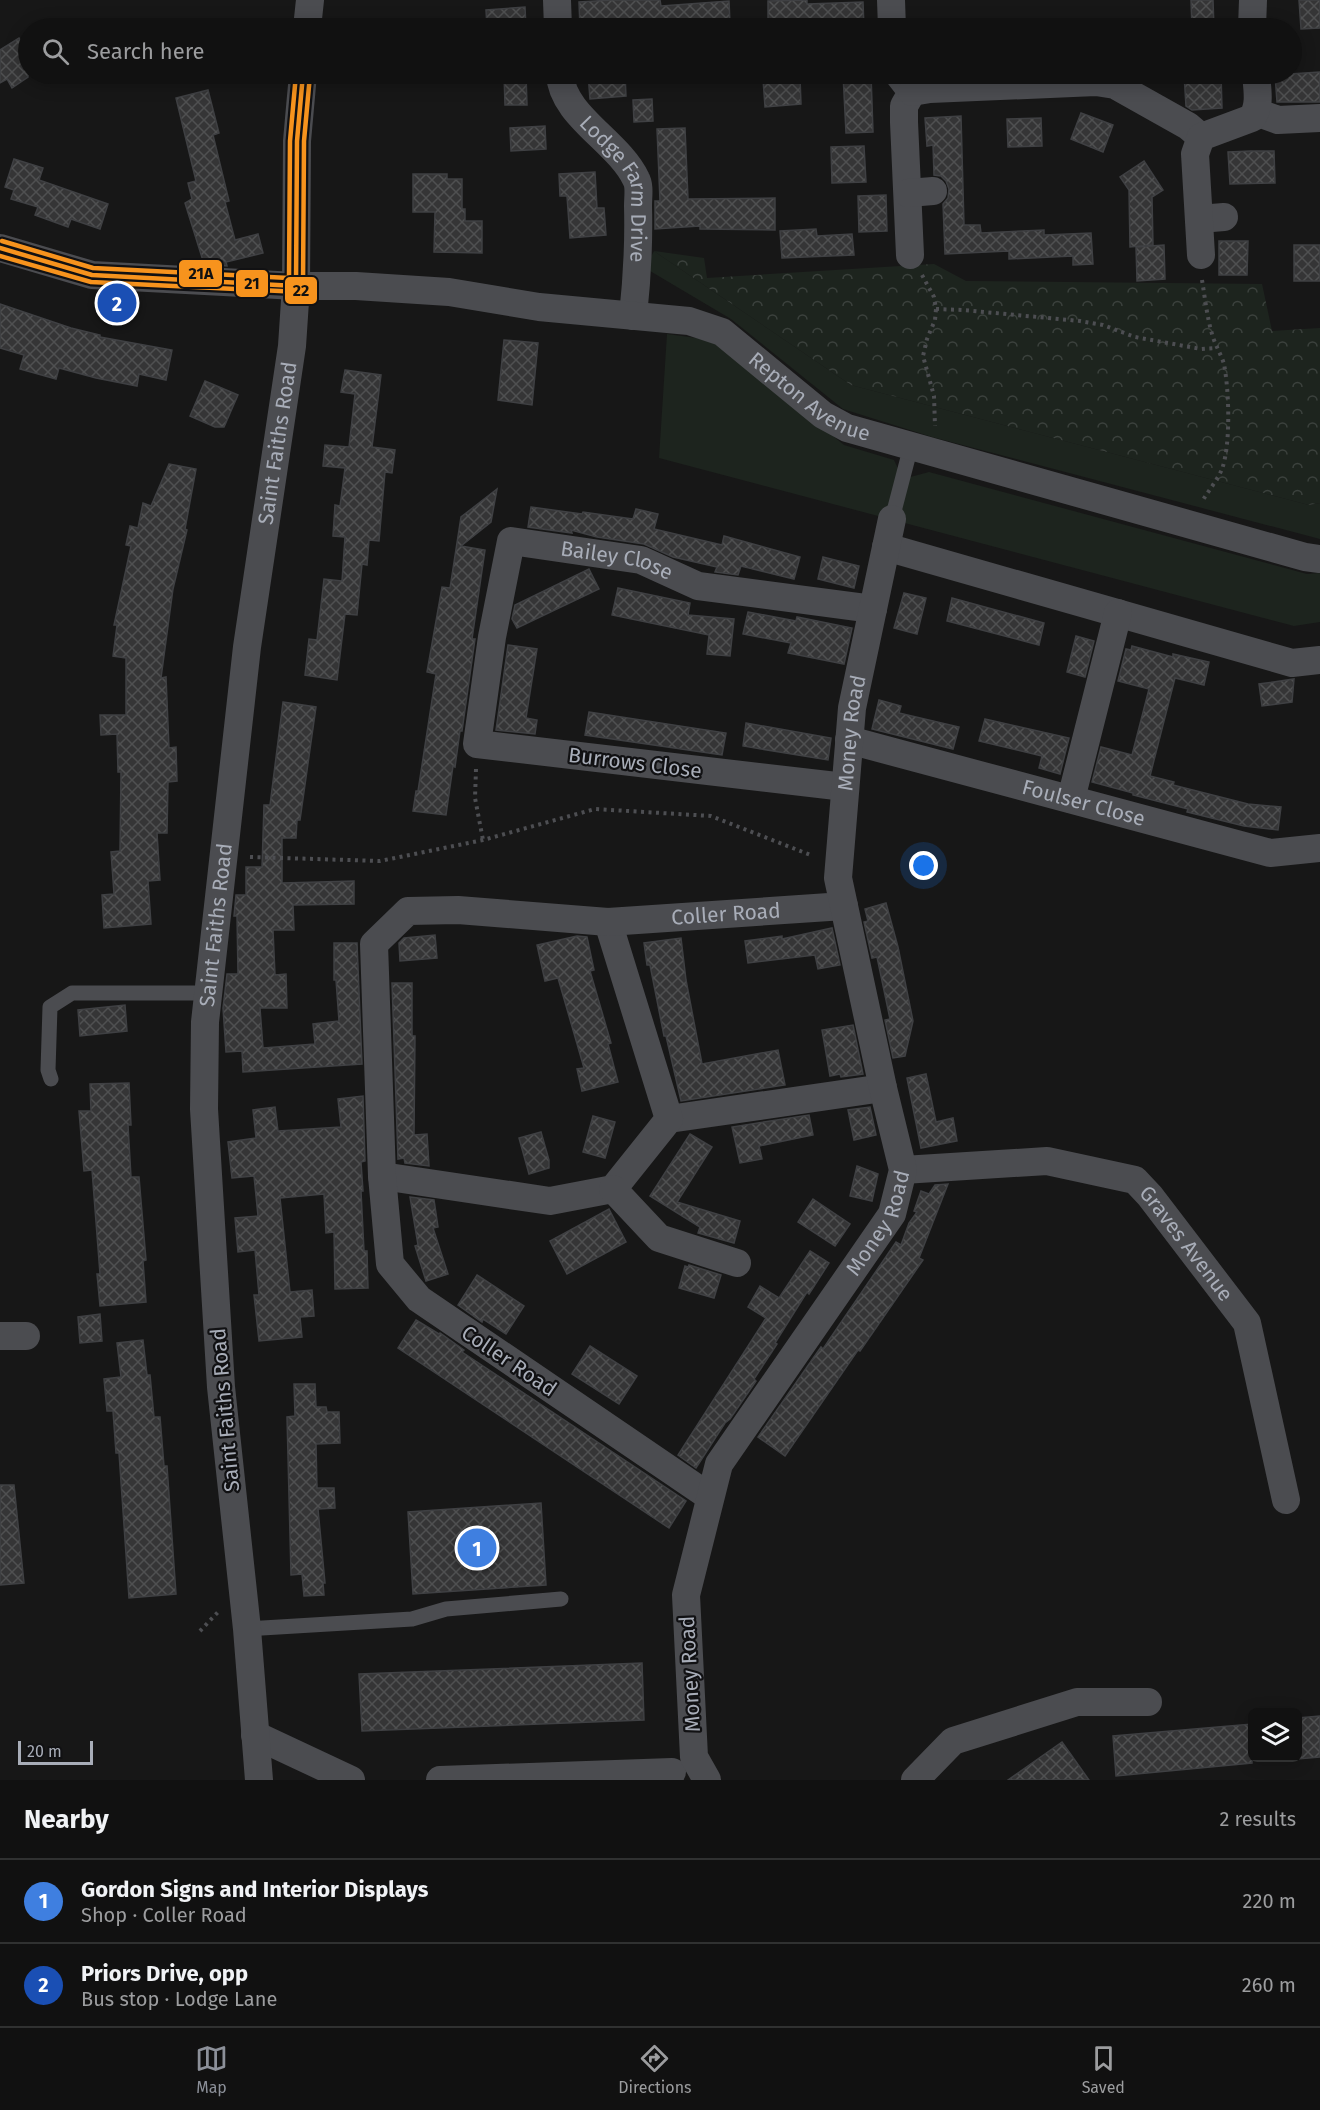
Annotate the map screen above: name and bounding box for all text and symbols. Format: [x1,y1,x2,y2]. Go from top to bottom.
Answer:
search box [18,18,1302,84]
icon: search [39,35,72,68]
text: Search here [87,38,205,65]
street label: Lodge Farm Drive [574,110,652,263]
line badge: 21A [178,259,223,288]
text: 21A [189,264,214,283]
line badge: 21 [235,269,269,298]
text: 21 [244,274,260,293]
line badge: 22 [284,276,318,305]
pin: 2 [98,280,136,326]
text: 22 [293,281,309,300]
street label: Repton Avenue [743,346,873,447]
street label: Saint Faiths Road [252,360,303,526]
street label: Bailey Close [559,535,677,586]
street label: Money Road [832,673,872,792]
street label: Burrows Close [567,742,703,784]
street label: Foulser Close [1019,774,1148,832]
street label: Saint Faiths Road [194,842,238,1008]
your location [909,851,938,880]
street label: Coller Road [670,897,781,931]
street label: Money Road [840,1168,915,1281]
street label: Graves Avenue [1134,1180,1239,1306]
street label: Coller Road [456,1320,562,1402]
street label: Saint Faiths Road [205,1327,245,1493]
pin: 1 [458,1526,496,1570]
street label: Money Road [674,1615,706,1733]
map controls [1248,1708,1302,1762]
button: layers [1248,1708,1302,1762]
scale bar [18,1738,93,1766]
text: 20 m [27,1742,62,1761]
text: Nearby [24,1804,109,1835]
text: 2 results [1219,1807,1296,1831]
text: Gordon Signs and Interior Displays [81,1876,428,1903]
text: 1 [39,1889,48,1913]
text: 220 m [1243,1889,1296,1913]
text: Shop · Coller Road [81,1903,247,1927]
text: Priors Drive, opp [81,1960,248,1987]
text: 2 [38,1973,49,1997]
text: 260 m [1242,1973,1296,1997]
text: Bus stop · Lodge Lane [81,1987,277,2011]
tab: Map [195,2042,228,2097]
tab: Directions [618,2042,692,2097]
tab: Saved [1082,2042,1125,2097]

